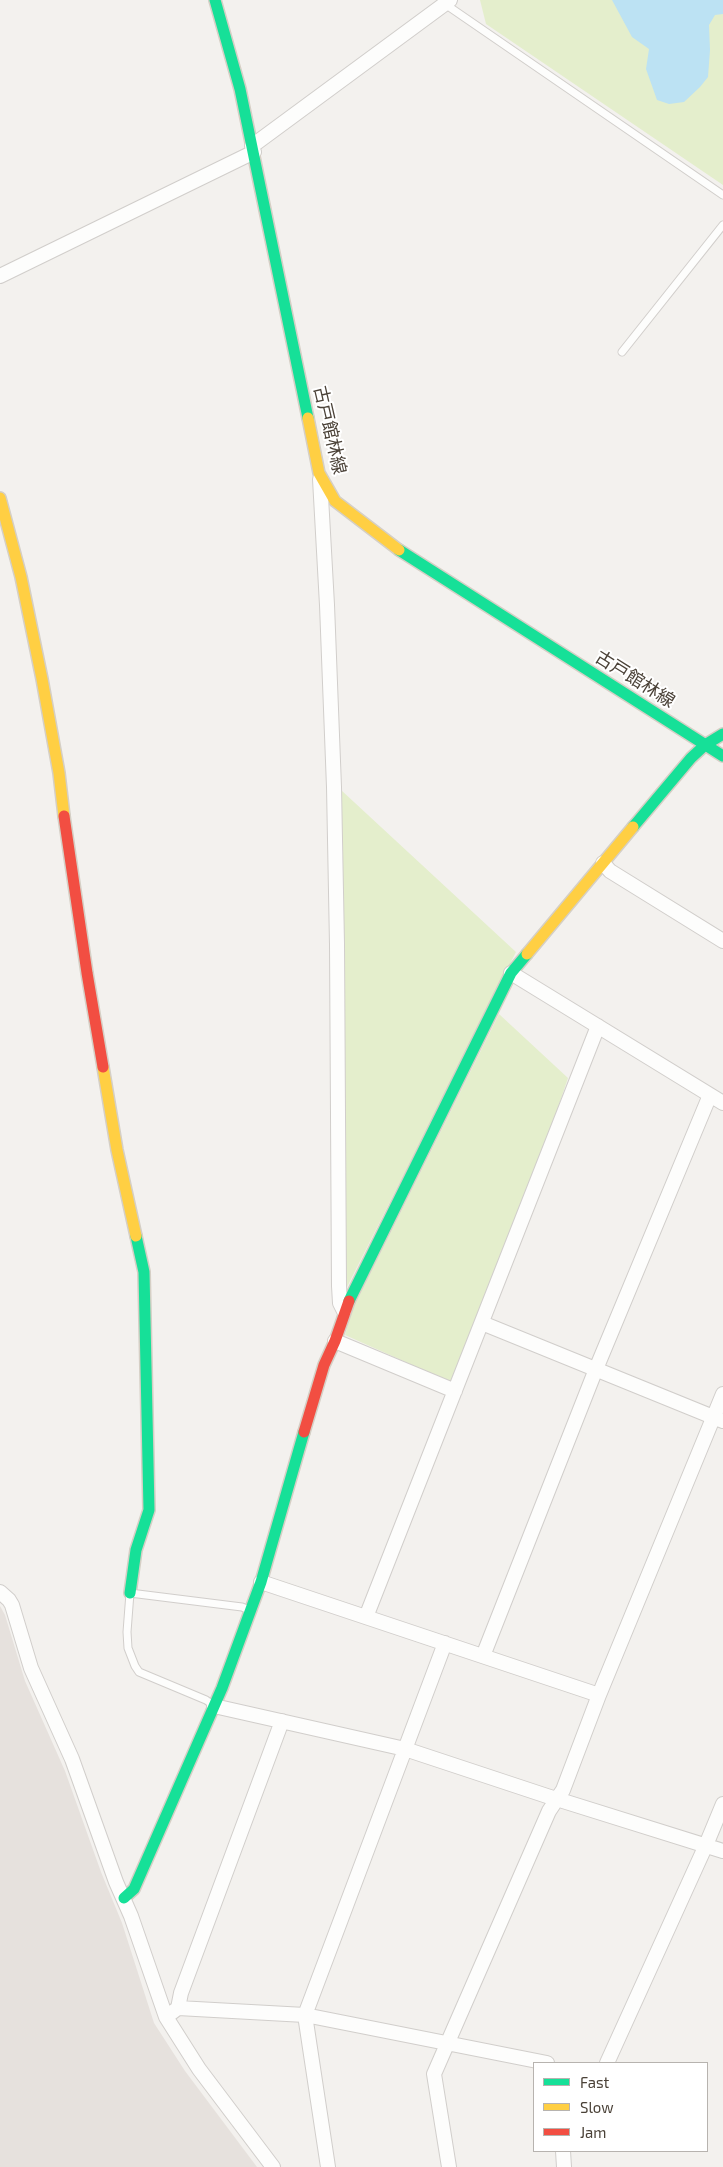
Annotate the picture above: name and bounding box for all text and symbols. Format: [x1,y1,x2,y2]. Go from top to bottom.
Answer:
street label: 古戸館林線 [309,384,351,476]
street label: 古戸館林線 [591,646,679,712]
legend [533,2062,708,2152]
text: Fast [580,2073,609,2091]
text: Slow [580,2098,614,2116]
text: Jam [580,2123,606,2141]

